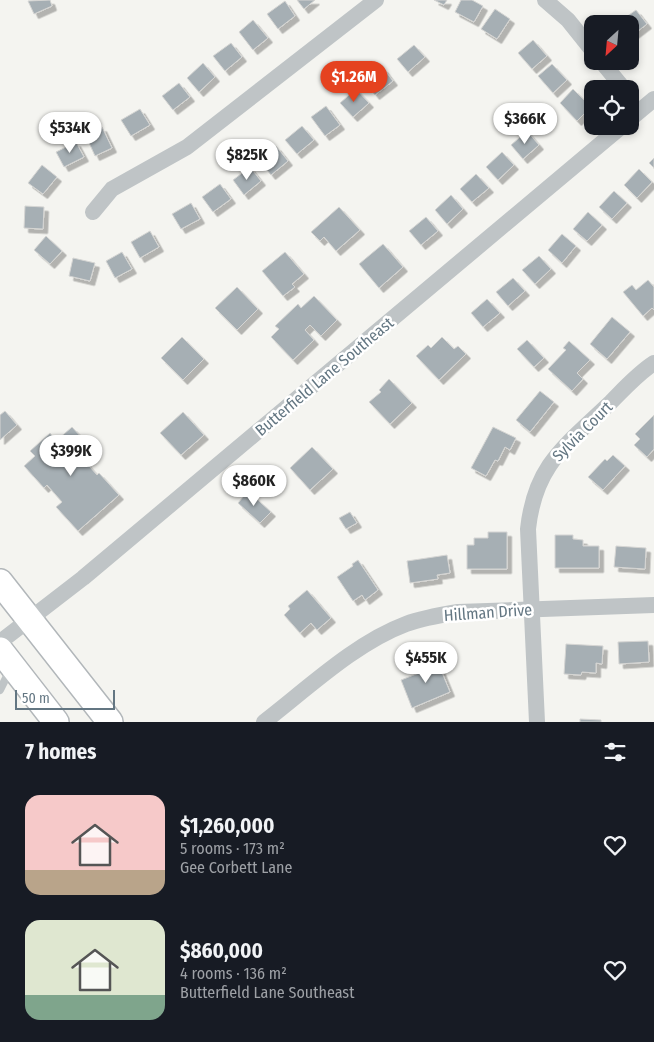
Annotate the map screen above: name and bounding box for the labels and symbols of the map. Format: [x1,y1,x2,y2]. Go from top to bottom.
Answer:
north arrow [584,15,639,70]
pin: $1.26M [313,61,395,103]
pin: $366K [490,102,560,145]
pin: $534K [35,112,105,154]
pin: $825K [212,138,282,181]
street label: Butterfield Lane Southeast [251,313,398,440]
street label: Sylvia Court [548,397,617,465]
pin: $399K [36,434,106,477]
pin: $860K [219,464,289,507]
street label: Hillman Drive [443,600,533,625]
pin: $455K [391,642,461,684]
scale bar [15,687,115,710]

